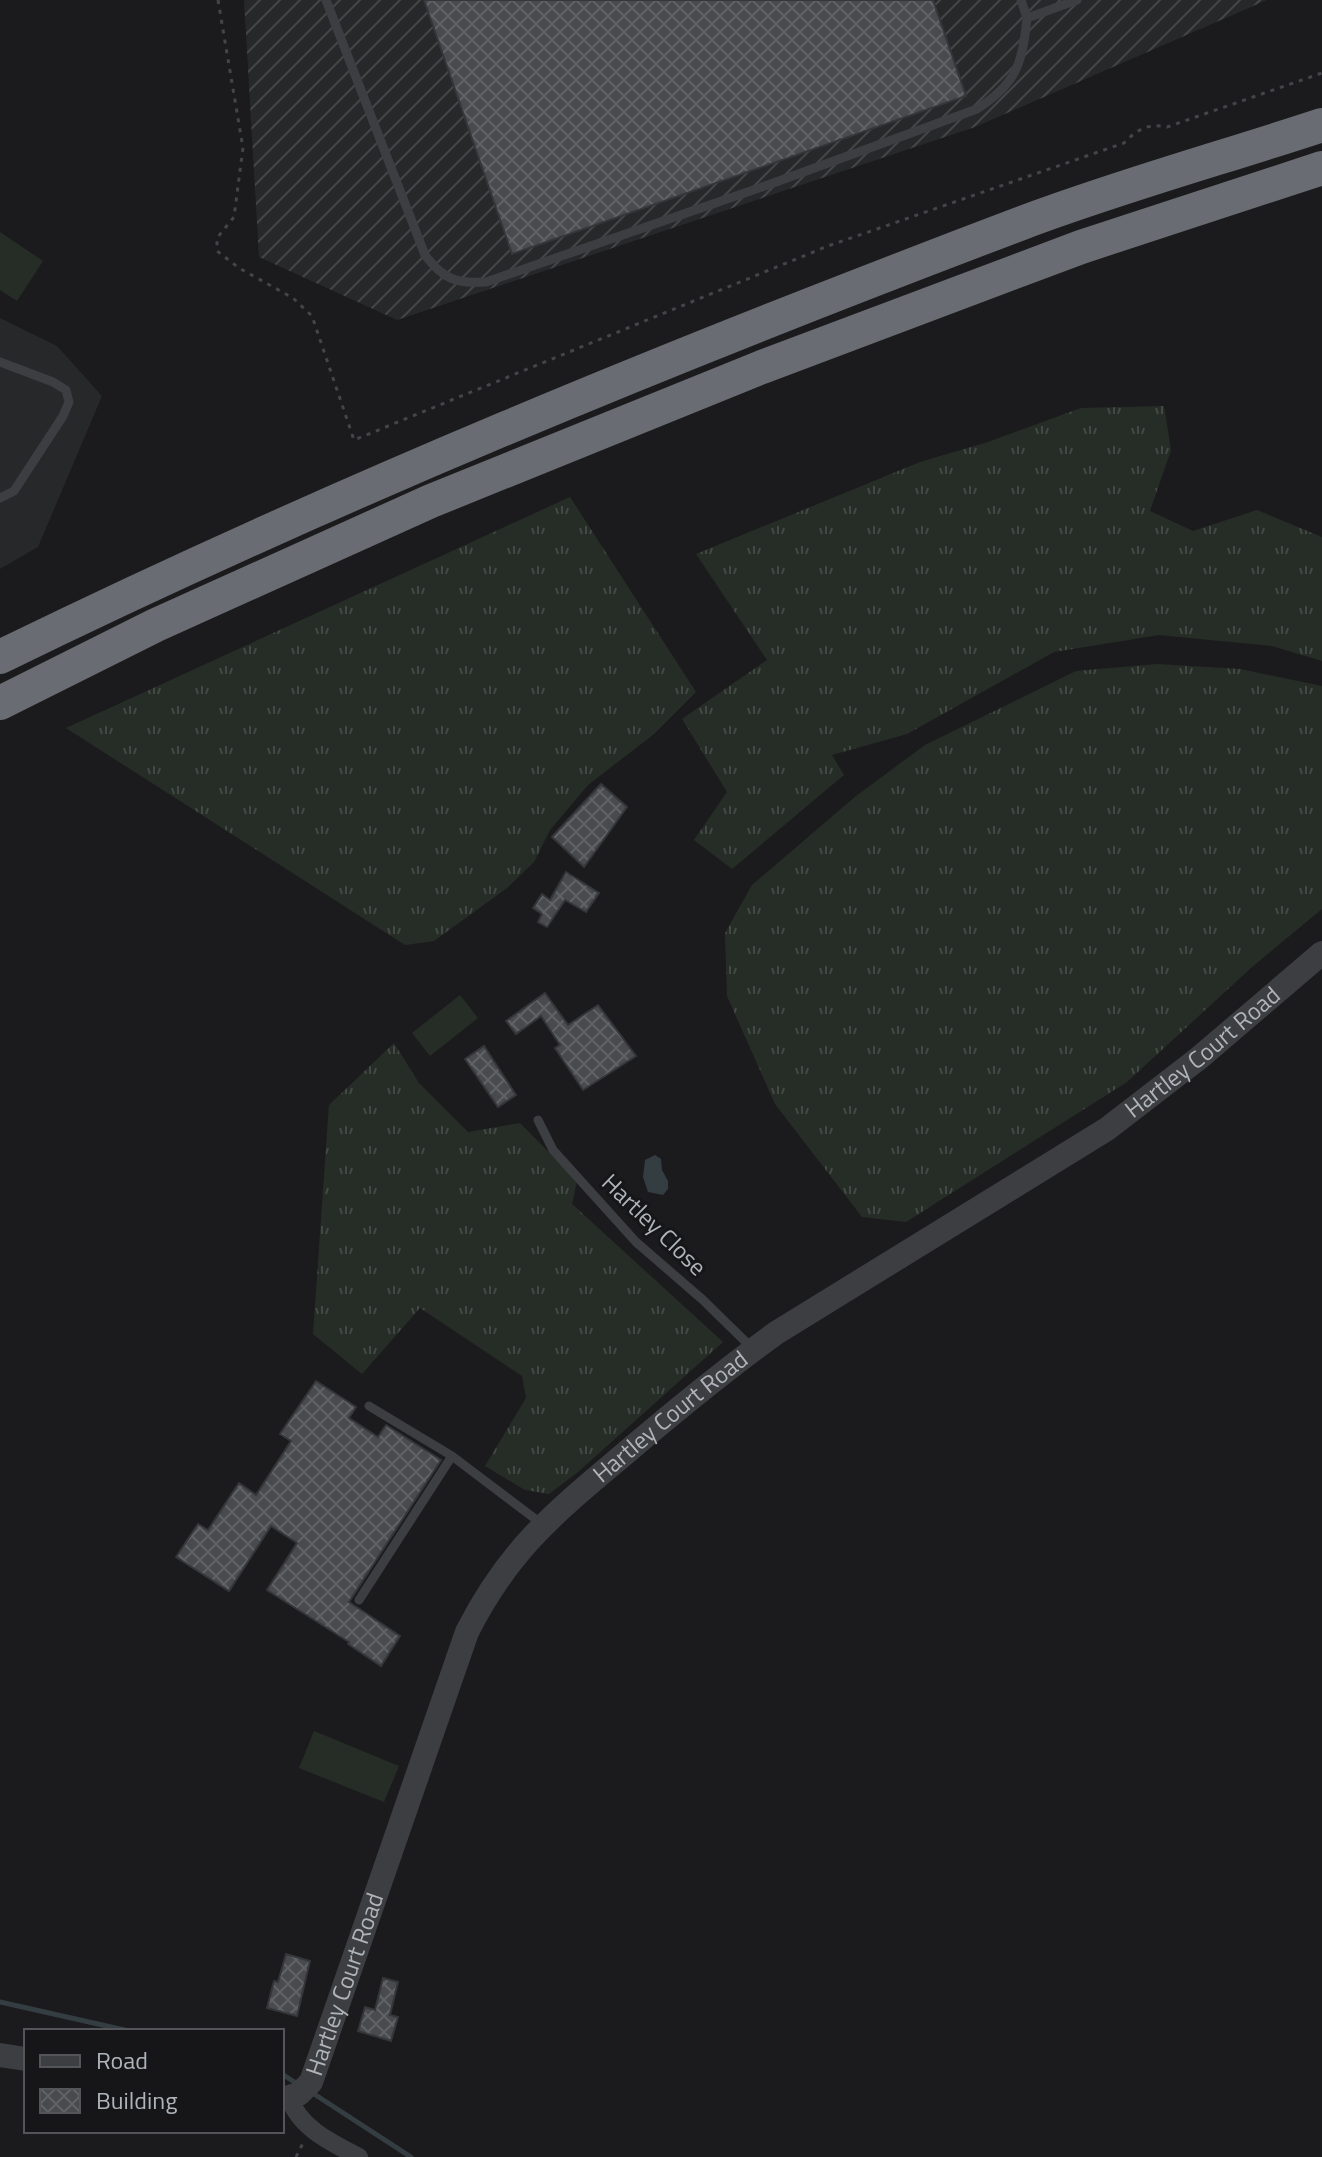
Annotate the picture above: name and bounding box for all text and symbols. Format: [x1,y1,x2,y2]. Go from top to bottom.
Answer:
street label: Hartley Court Road [1117,977,1288,1126]
street label: Hartley Close [594,1165,715,1284]
street label: Hartley Court Road [584,1341,755,1491]
street label: Hartley Court Road [296,1888,392,2080]
legend [24,2029,284,2133]
text: Road [96,2042,148,2078]
text: Building [96,2082,178,2118]

